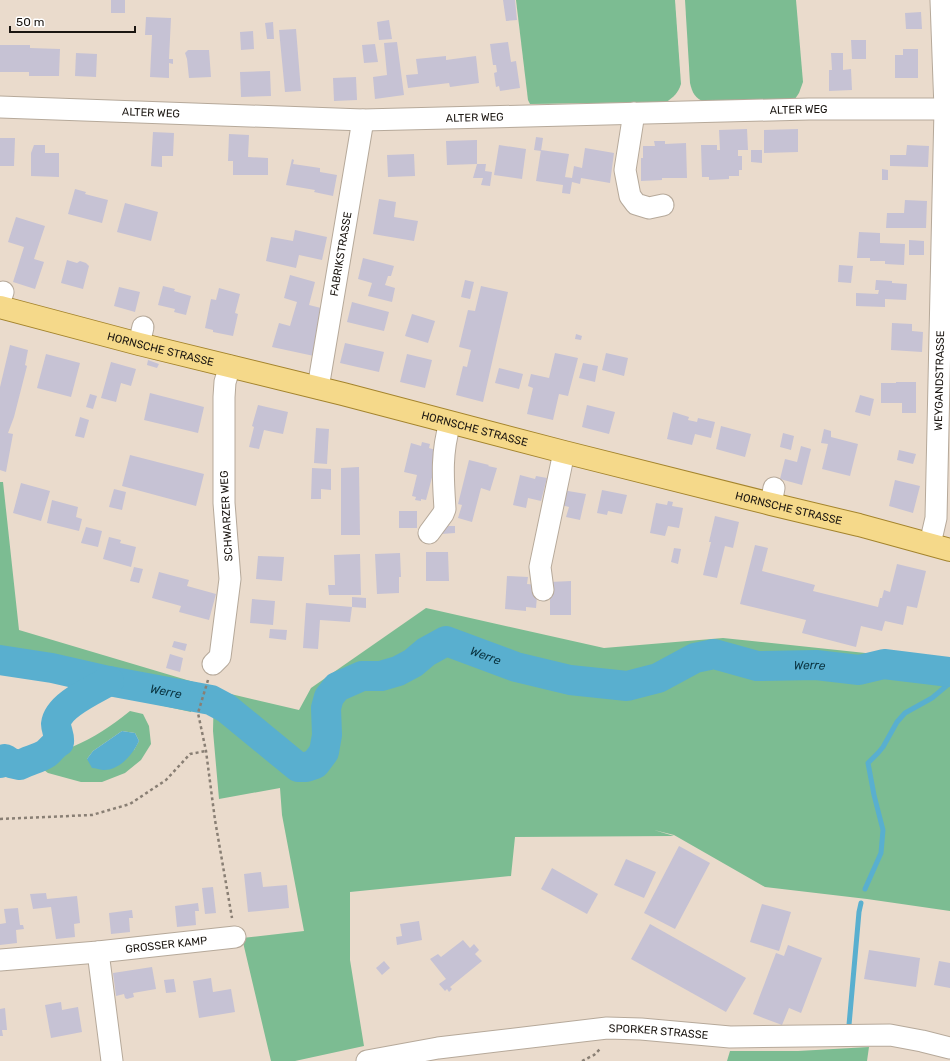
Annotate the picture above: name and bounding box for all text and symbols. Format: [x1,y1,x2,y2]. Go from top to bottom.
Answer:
scale bar [10,8,135,34]
text: 50 m [16,15,44,29]
street label: ALTER WEG [770,103,828,117]
street label: ALTER WEG [122,105,180,120]
street label: ALTER WEG [446,111,504,125]
street label: FABRIKSTRASSE [328,210,355,297]
street label: HORNSCHE STRASSE [106,330,215,369]
street label: WEYGANDSTRASSE [932,330,947,431]
street label: HORNSCHE STRASSE [420,409,529,449]
street label: SCHWARZER WEG [218,470,235,562]
street label: HORNSCHE STRASSE [734,489,844,528]
water label: Werre [468,644,503,668]
water label: Werre [794,658,827,673]
water label: Werre [149,682,183,701]
street label: GROSSER KAMP [125,934,208,956]
street label: SPORKER STRASSE [609,1022,709,1042]

